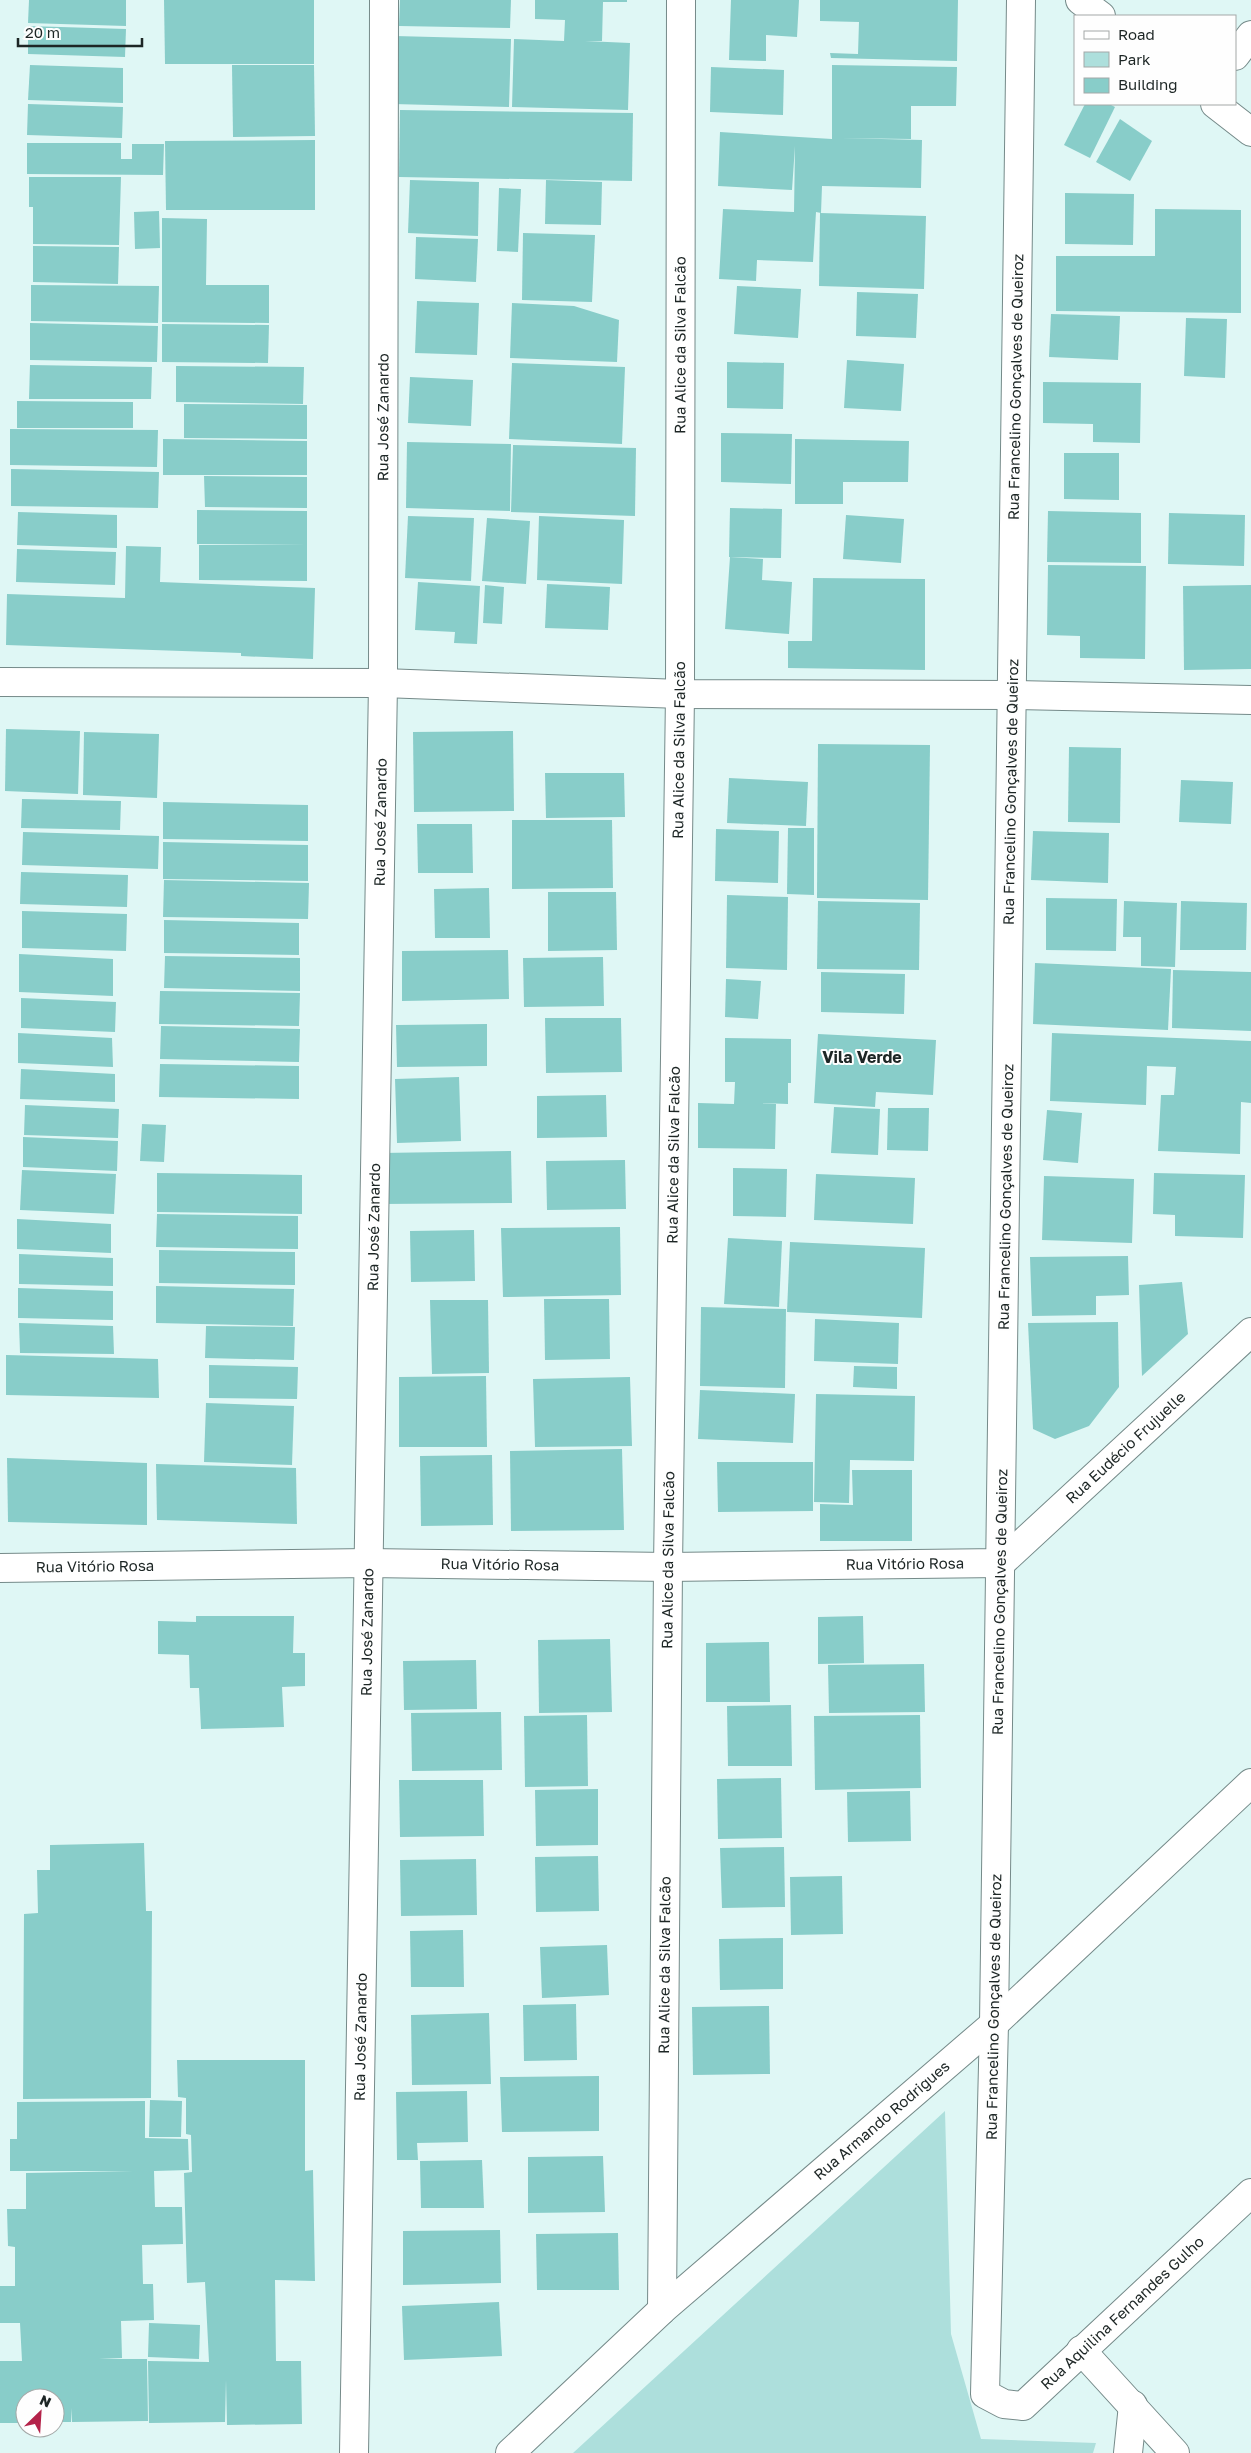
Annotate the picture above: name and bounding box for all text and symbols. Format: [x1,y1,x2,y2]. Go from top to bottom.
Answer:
scale bar [18,15,141,47]
legend [1074,15,1236,105]
text: 20 m [25,23,60,41]
text: Road [1118,25,1155,43]
text: Park [1118,50,1151,68]
text: Building [1118,75,1178,93]
street label: Rua Francelino Gonçalves de Queiroz [1004,253,1026,520]
street label: Rua Alice da Silva Falcão [670,256,689,434]
street label: Rua José Zanardo [373,353,391,481]
street label: Rua Francelino Gonçalves de Queiroz [999,658,1021,925]
street label: Rua Alice da Silva Falcão [668,661,688,839]
street label: Rua José Zanardo [370,758,390,886]
district label: Vila Verde [822,1047,902,1067]
street label: Rua Francelino Gonçalves de Queiroz [994,1063,1016,1330]
street label: Rua Alice da Silva Falcão [662,1066,683,1244]
street label: Rua José Zanardo [363,1163,383,1291]
street label: Rua Eudécio Frujuelle [1062,1387,1189,1507]
street label: Rua Francelino Gonçalves de Queiroz [988,1468,1010,1735]
street label: Rua Alice da Silva Falcão [657,1471,677,1649]
street label: Rua Vitório Rosa [846,1553,964,1573]
street label: Rua Vitório Rosa [441,1554,559,1574]
street label: Rua Vitório Rosa [36,1556,154,1576]
street label: Rua José Zanardo [356,1568,376,1696]
street label: Rua Francelino Gonçalves de Queiroz [982,1873,1004,2140]
street label: Rua Alice da Silva Falcão [654,1876,674,2054]
street label: Rua José Zanardo [350,1973,370,2101]
street label: Rua Armando Rodrigues [810,2056,953,2183]
street label: Rua Aquilina Fernandes Gulho [1037,2232,1207,2393]
north arrow [15,2388,65,2438]
text: N [37,2391,54,2411]

